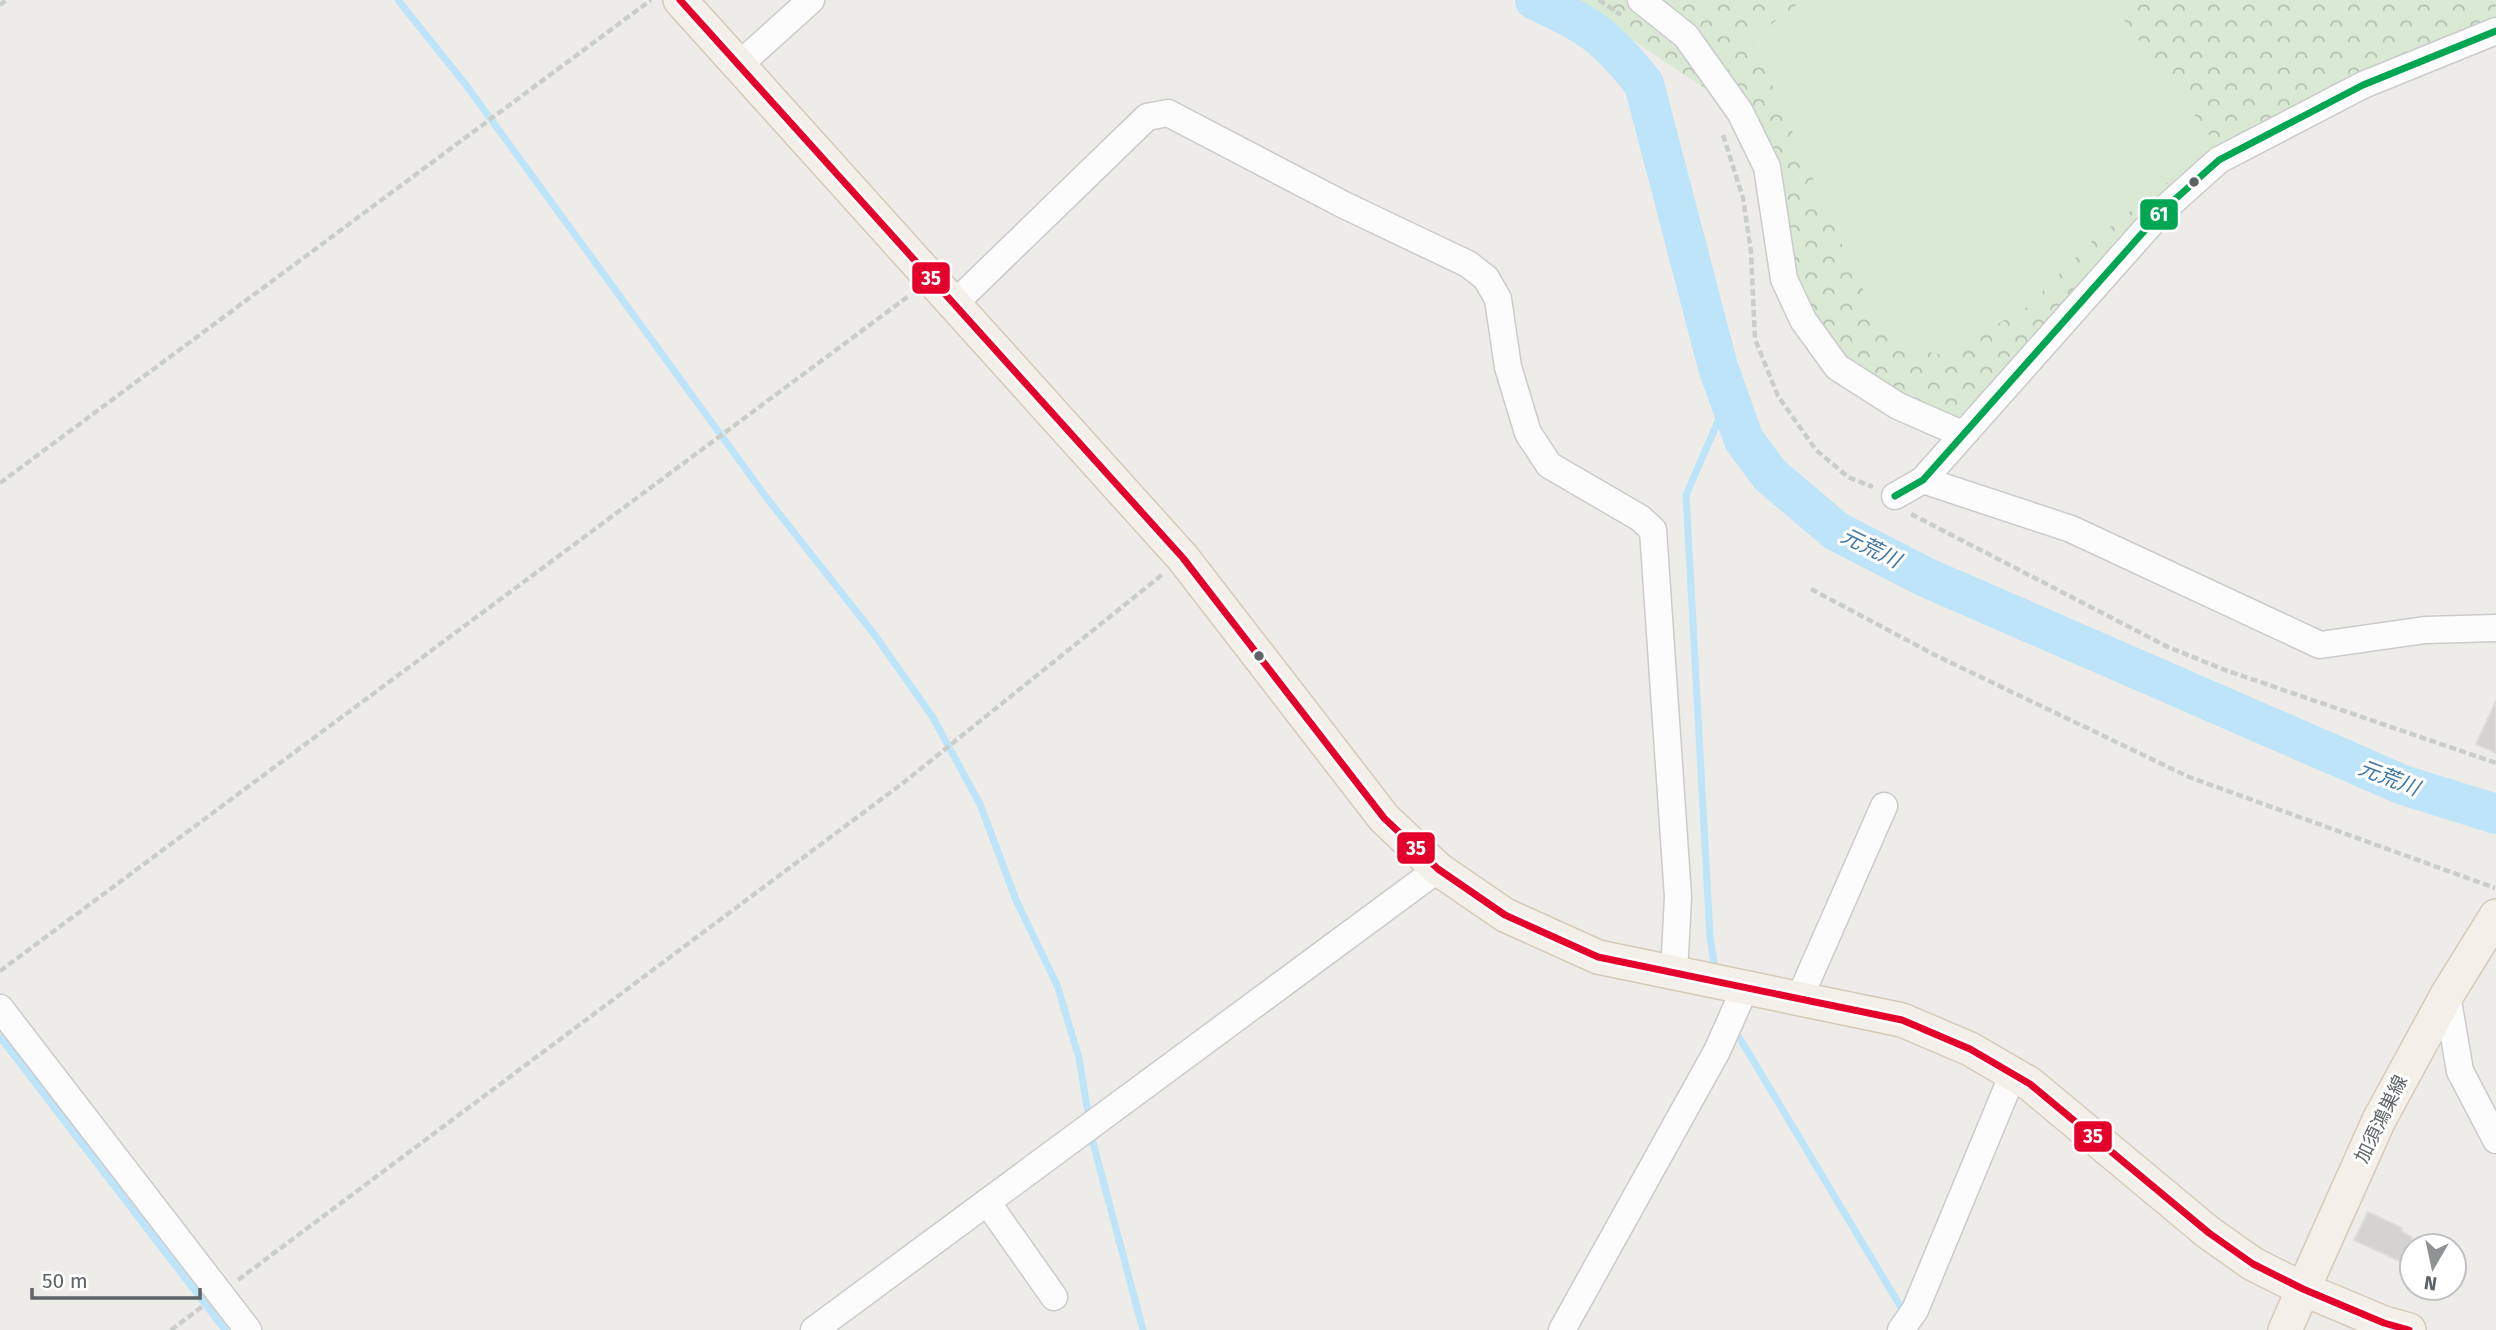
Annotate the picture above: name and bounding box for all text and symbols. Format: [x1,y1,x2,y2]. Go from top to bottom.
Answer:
unlabelled marker [2187,175,2201,189]
line badge: 61 [2139,198,2179,231]
text: 61 [2150,203,2168,226]
line badge: 35 [911,261,951,295]
text: 35 [920,267,941,290]
water label: 元荒川 [1837,523,1907,574]
unlabelled marker [1252,649,1266,663]
water label: 元荒川 [2355,755,2425,802]
line badge: 35 [1396,831,1436,865]
text: 35 [1405,837,1426,860]
street label: 加須鴻巣線 [2350,1071,2412,1167]
line badge: 35 [2073,1120,2113,1153]
text: 35 [2082,1125,2103,1148]
north arrow [2398,1232,2468,1302]
scale bar [32,1256,200,1300]
text: 50 m [42,1268,88,1294]
text: N [2422,1271,2438,1296]

